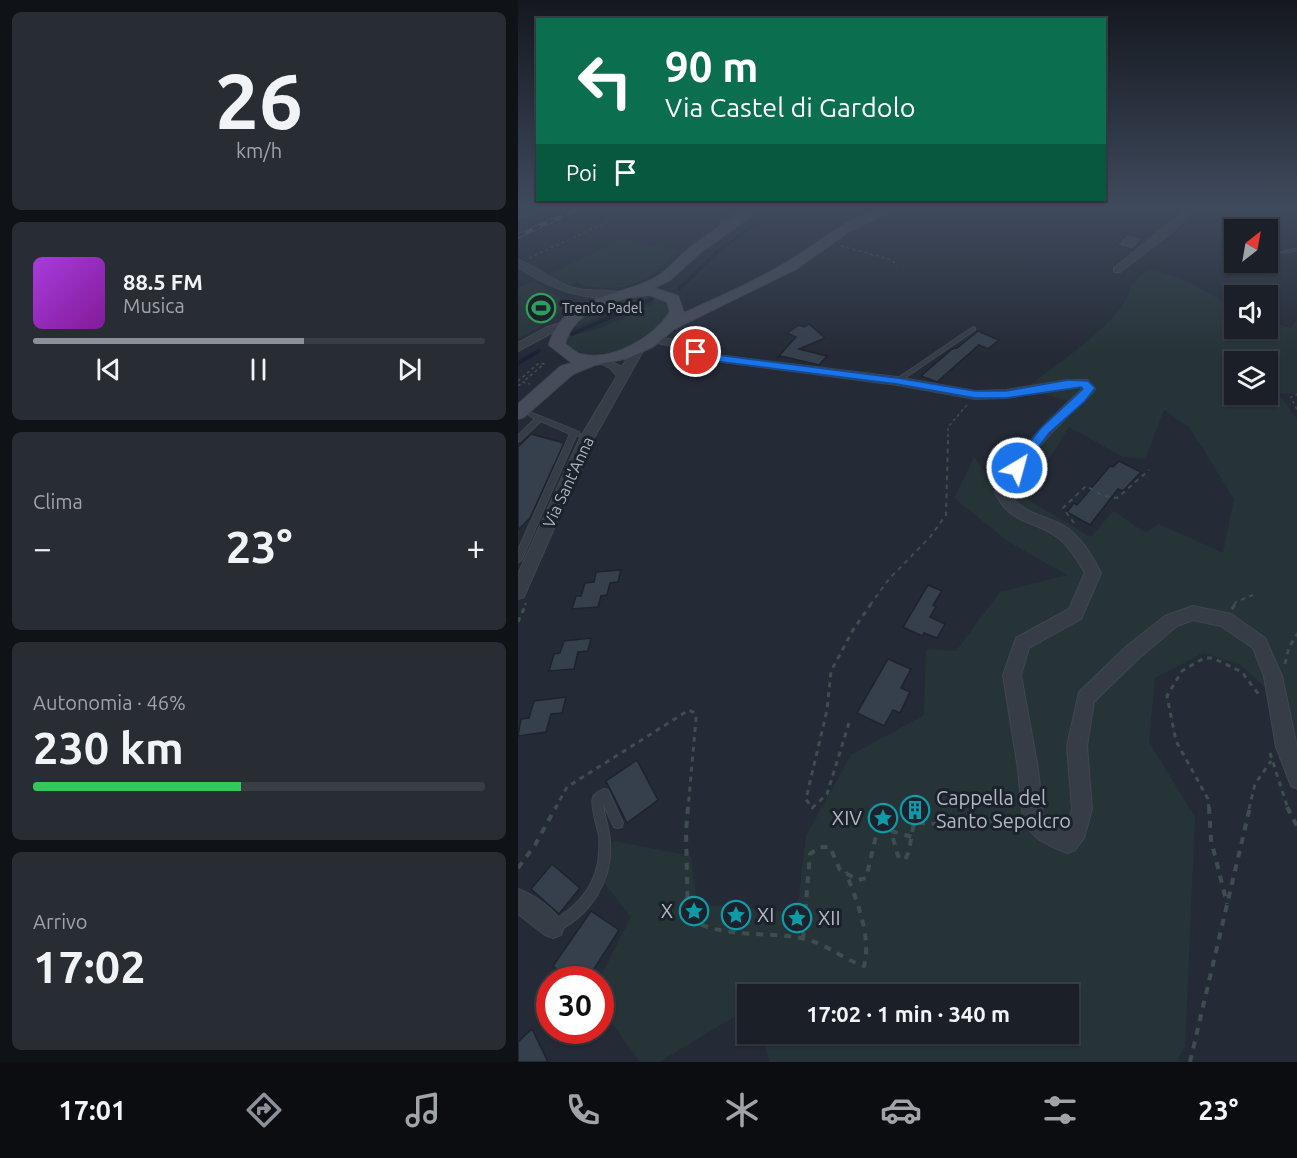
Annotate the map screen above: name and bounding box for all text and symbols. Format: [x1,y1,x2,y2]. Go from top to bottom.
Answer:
icon: left [566,42,644,120]
text: 90 m [665,43,759,90]
text: 26 [215,56,303,144]
text: Via Castel di Gardolo [665,92,916,122]
text: km/h [236,139,282,162]
icon: arrive [609,156,642,189]
text: Poi [566,160,597,185]
north arrow [1224,219,1278,273]
map controls [1224,219,1278,405]
text: 88.5 FM [123,269,203,294]
button: sound [1224,285,1278,339]
sports icon: Trento Padel [525,292,557,324]
text: Musica [123,294,185,317]
place label: Trento Padel [562,300,643,316]
pin [670,326,721,377]
icon: arrive [679,335,712,368]
button: layers [1224,351,1278,405]
icon: previous [92,353,125,386]
icon: pause [242,353,275,386]
icon: next [393,353,426,386]
street label: Via Sant'Anna [539,434,597,530]
position arrow [985,436,1049,500]
text: Clima [33,490,83,513]
text: 23° [226,521,292,572]
text: − [33,529,52,566]
text: + [466,529,485,566]
text: Autonomia · 46% [33,691,186,714]
text: 230 km [33,722,184,773]
place label: Cappella del Santo Sepolcro [936,786,1071,832]
building icon: Cappella del Santo Sepolcro [899,794,931,826]
place icon: XIV [867,802,899,834]
place label: XIV [832,806,862,829]
place icon: X [678,895,710,927]
place label: X [661,899,673,922]
place icon: XI [720,899,752,931]
place icon: XII [781,902,813,934]
place label: XI [757,903,774,926]
place label: XII [818,906,841,929]
text: Arrivo [33,910,87,933]
text: 17:02 [33,941,146,992]
speed limit sign: 30 [536,966,614,1044]
text: 17:02 · 1 min · 340 m [806,1001,1010,1026]
icon: directions [243,1089,285,1131]
icon: music [402,1089,444,1131]
icon: phone [562,1089,604,1131]
icon: climate [721,1089,763,1131]
icon: car [880,1089,922,1131]
icon: filters [1039,1089,1081,1131]
text: 17:01 [59,1095,126,1125]
text: 23° [1198,1095,1238,1125]

